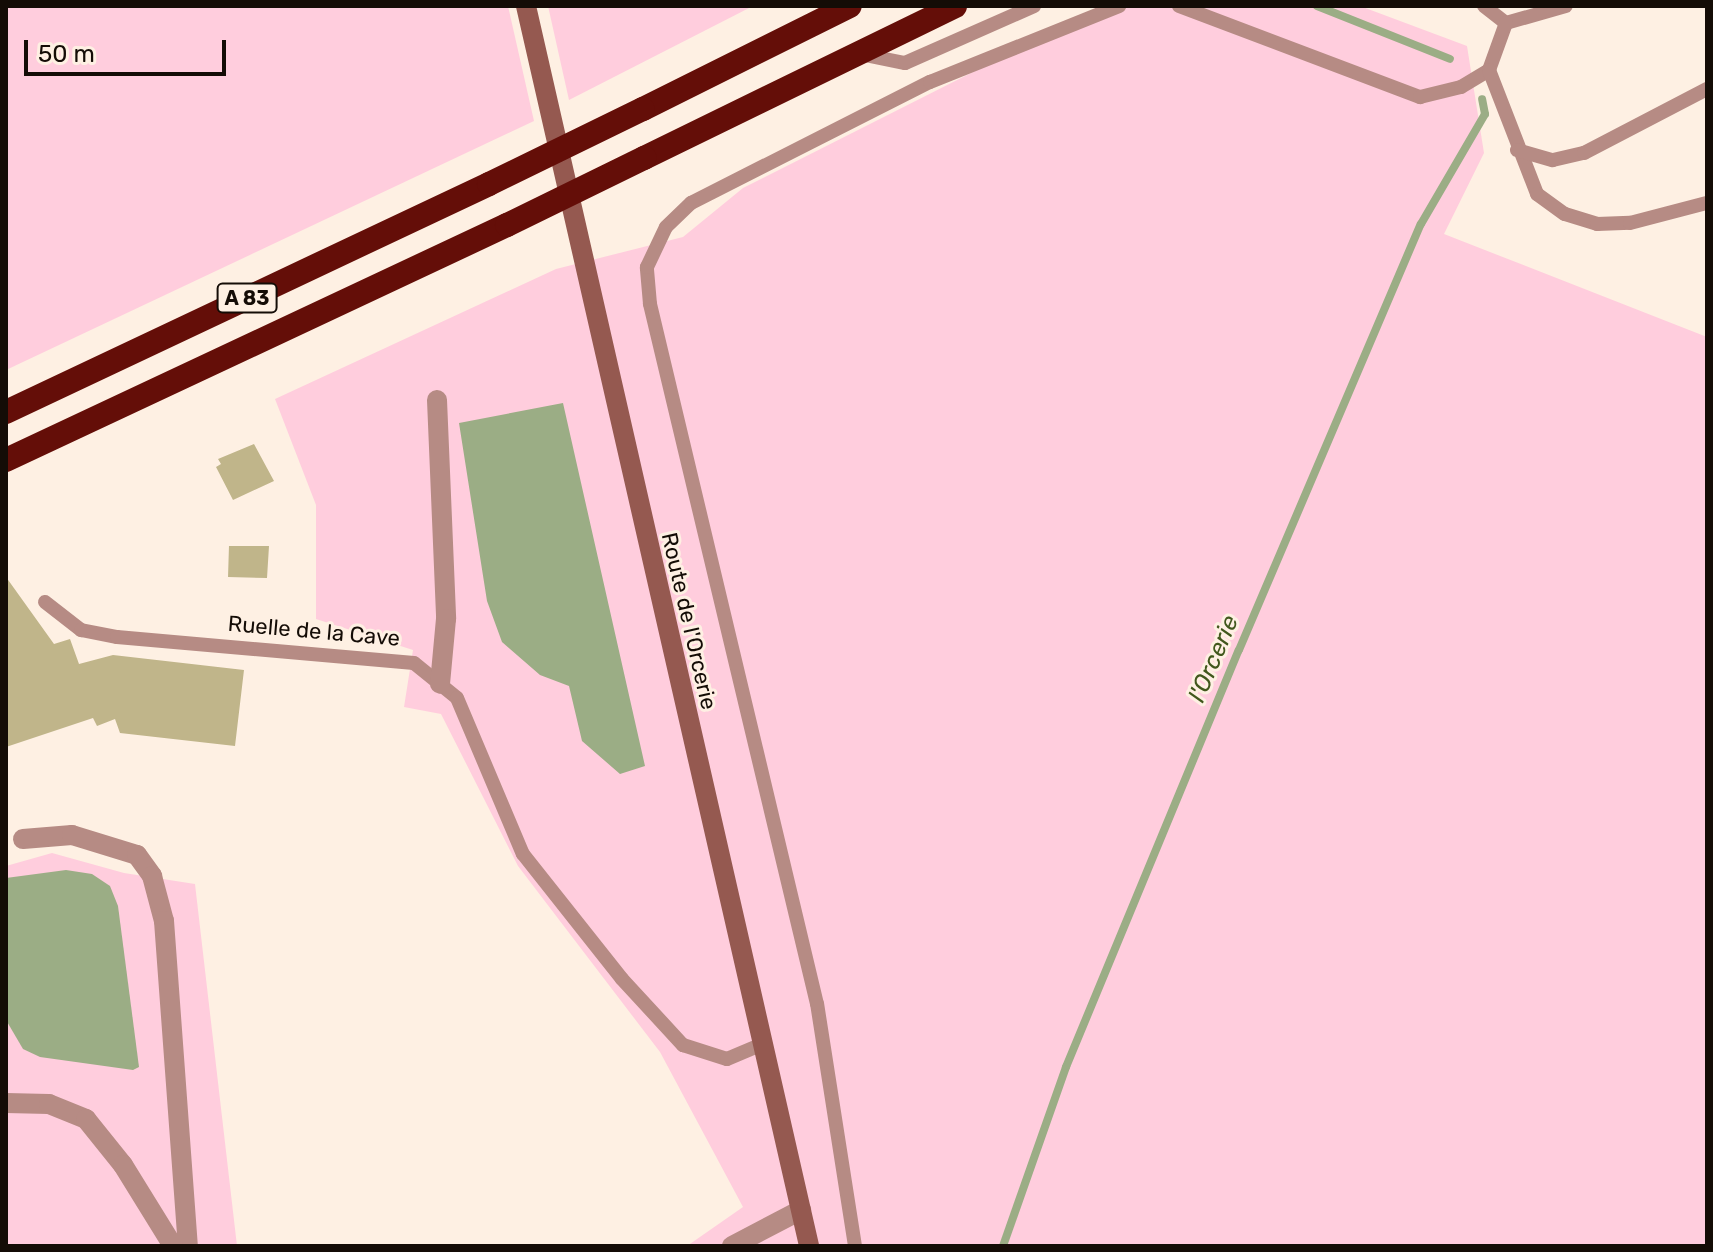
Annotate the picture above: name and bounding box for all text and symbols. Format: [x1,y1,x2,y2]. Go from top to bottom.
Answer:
scale bar [28,24,230,74]
text: 50 m [38,40,95,68]
road number: A 83 [215,282,279,314]
street label: Route de l'Orcerie [656,530,722,712]
street label: Ruelle de la Cave [227,610,401,652]
water label: l'Orcerie [1183,611,1245,707]

